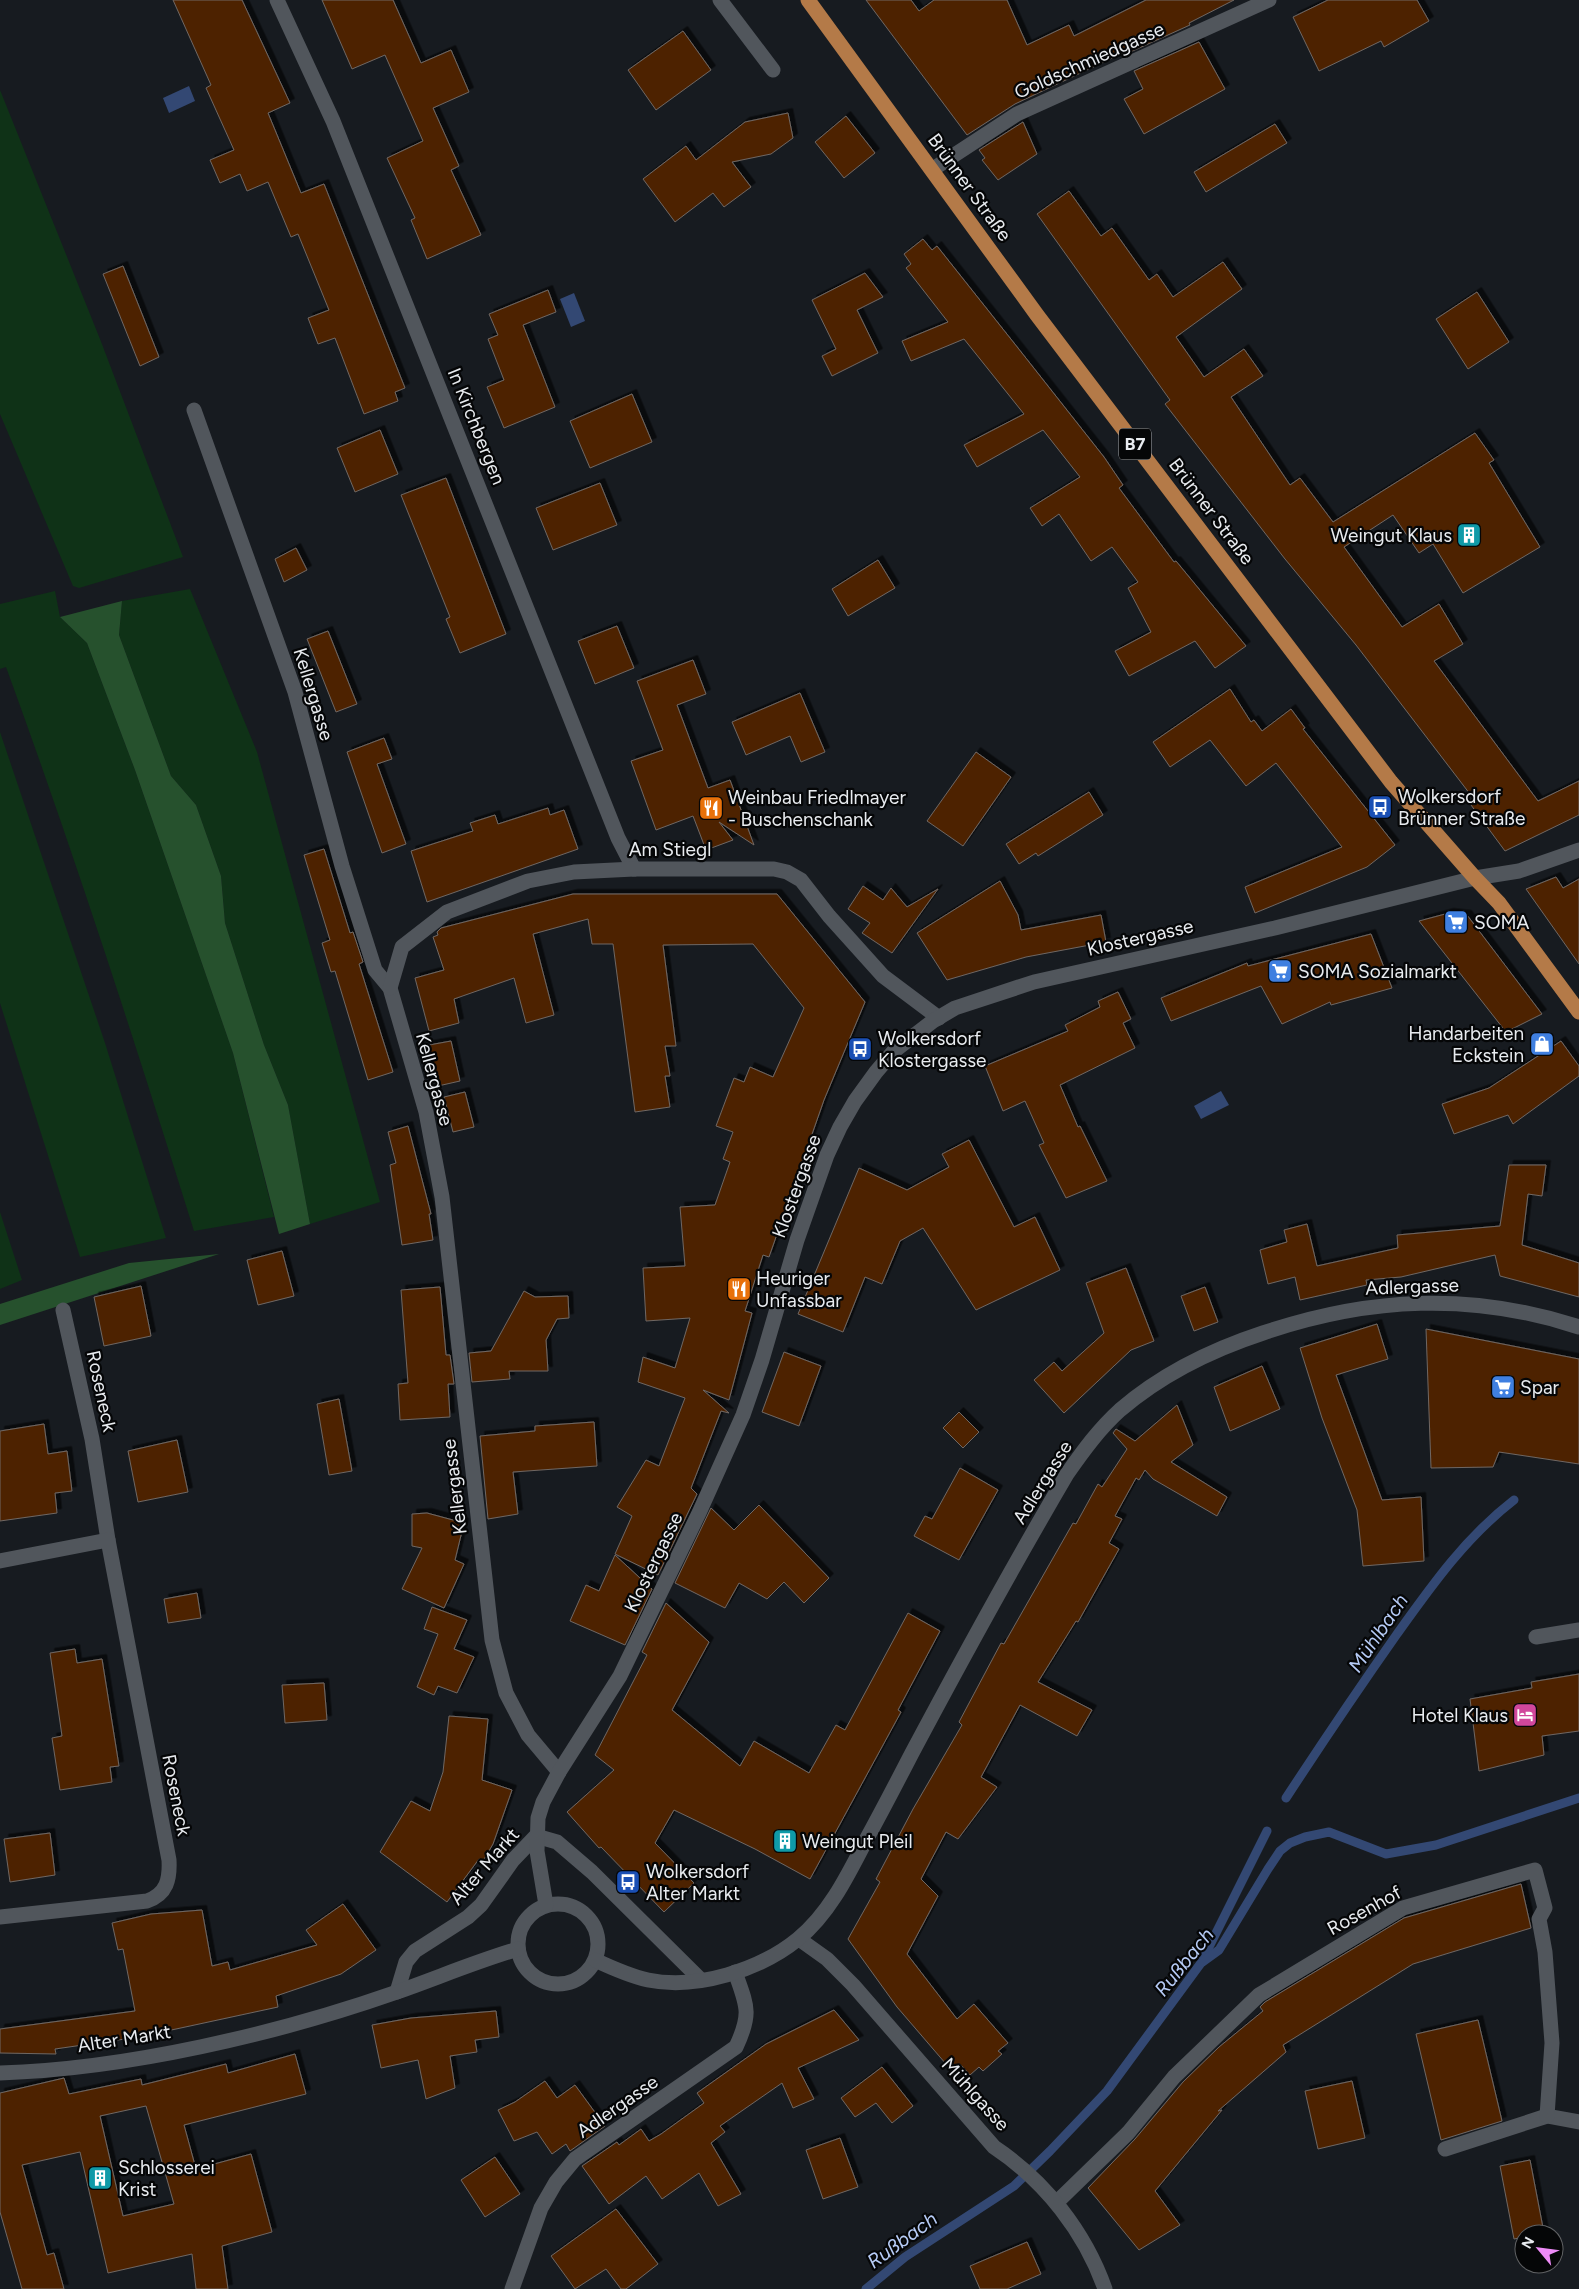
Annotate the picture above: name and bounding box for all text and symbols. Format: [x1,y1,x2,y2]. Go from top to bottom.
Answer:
street label: Goldschmiedgasse [1011,17,1168,104]
street label: Brünner Straße [923,129,1016,246]
street label: In Kirchbergen [443,364,510,488]
road number: B7 [1119,428,1151,459]
street label: Brünner Straße [1164,454,1259,569]
building icon: Weingut Klaus [1456,522,1482,548]
place label: Weingut Klaus [1331,524,1452,547]
street label: Kellergasse [289,645,339,743]
place label: Wolkersdorf Brünner Straße [1398,785,1525,830]
place label: Weinbau Friedlmayer - Buschenschank [728,786,906,831]
bus stop icon: Wolkersdorf Brünner Straße [1367,794,1393,820]
restaurant icon: Weinbau Friedlmayer - Buschenschank [698,795,724,821]
street label: Am Stiegl [629,838,711,861]
supermarket icon: SOMA [1443,909,1469,935]
place label: SOMA [1474,911,1529,934]
street label: Klostergasse [1085,914,1196,961]
supermarket icon: SOMA Sozialmarkt [1267,958,1293,984]
place label: SOMA Sozialmarkt [1298,960,1457,983]
place label: Handarbeiten Eckstein [1408,1022,1524,1067]
place label: Wolkersdorf Klostergasse [878,1027,987,1072]
street label: Kellergasse [411,1030,458,1128]
shop icon: Handarbeiten Eckstein [1529,1031,1555,1057]
bus stop icon: Wolkersdorf Klostergasse [847,1036,873,1062]
street label: Klostergasse [767,1131,826,1241]
place label: Heuriger Unfassbar [756,1267,842,1312]
street label: Adlergasse [1365,1273,1459,1300]
restaurant icon: Heuriger Unfassbar [726,1276,752,1302]
street label: Roseneck [82,1348,122,1435]
supermarket icon: Spar [1490,1374,1516,1400]
place label: Spar [1520,1376,1560,1399]
street label: Adlergasse [1008,1436,1077,1528]
street label: Kellergasse [437,1438,472,1536]
street label: Klostergasse [619,1508,688,1616]
water label: Mühlbach [1343,1589,1413,1677]
hotel icon: Hotel Klaus [1512,1702,1538,1728]
place label: Hotel Klaus [1411,1704,1508,1727]
street label: Roseneck [157,1752,196,1839]
street label: Alter Markt [445,1823,524,1909]
building icon: Weingut Pleil [772,1828,798,1854]
place label: Weingut Pleil [802,1830,913,1853]
place label: Wolkersdorf Alter Markt [646,1860,749,1905]
bus stop icon: Wolkersdorf Alter Markt [615,1869,641,1895]
street label: Rosenhof [1323,1881,1405,1940]
water label: Rußbach [1149,1923,1219,2001]
street label: Alter Markt [76,2020,172,2057]
street label: Mühlgasse [937,2053,1014,2136]
street label: Adlergasse [572,2070,662,2143]
place label: Schlosserei Krist [118,2156,215,2201]
building icon: Schlosserei Krist [87,2165,113,2191]
water label: Rußbach [862,2207,942,2273]
north arrow [1514,2224,1564,2274]
text: N [1518,2234,1538,2252]

